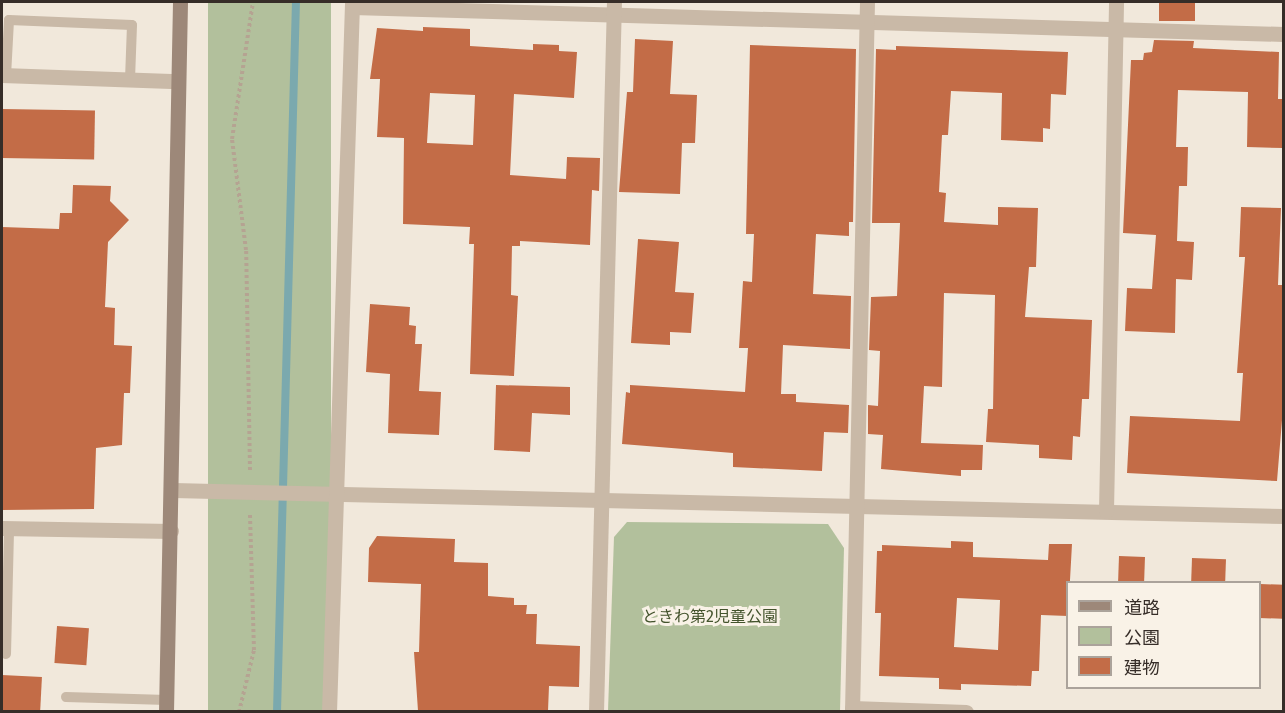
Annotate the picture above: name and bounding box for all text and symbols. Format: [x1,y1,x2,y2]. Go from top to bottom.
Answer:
legend [1066,581,1261,689]
text: 道路 [1124,597,1160,619]
park label: ときわ第2児童公園 [642,607,778,627]
text: 公園 [1124,627,1160,649]
text: 建物 [1124,657,1160,679]

